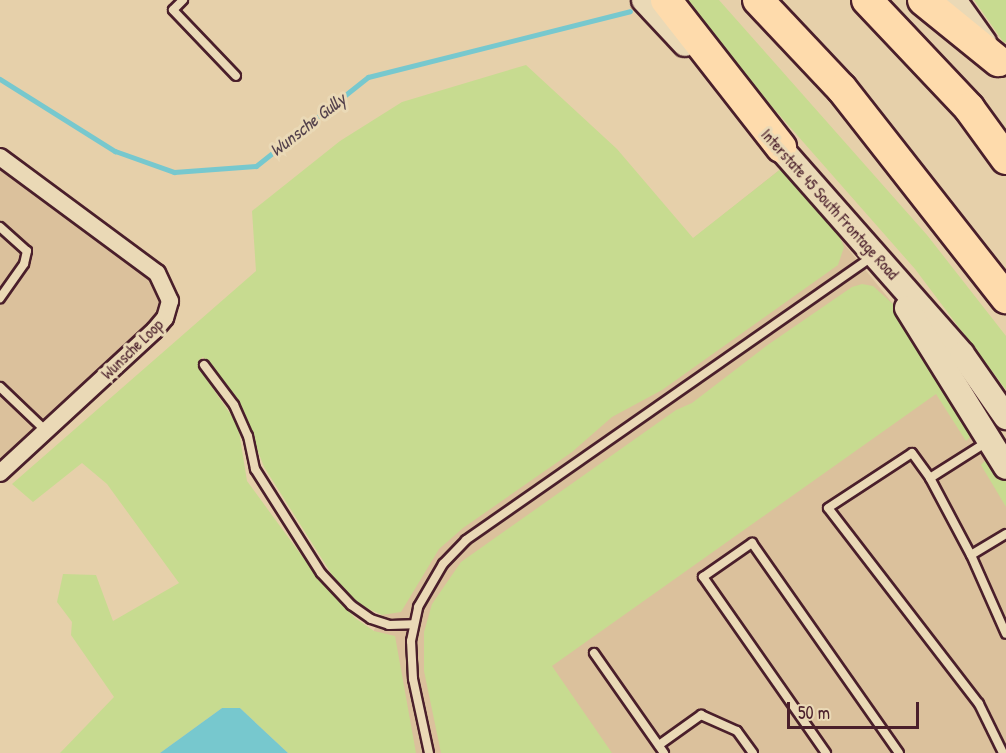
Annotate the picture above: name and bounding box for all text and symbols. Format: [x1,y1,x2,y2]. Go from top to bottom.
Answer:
water label: Wunsche Gully [266,89,350,161]
street label: Interstate 45 South Frontage Road [757,125,903,283]
street label: Wunsche Loop [97,315,167,383]
scale bar [790,690,922,728]
text: 50 m [798,700,830,725]

